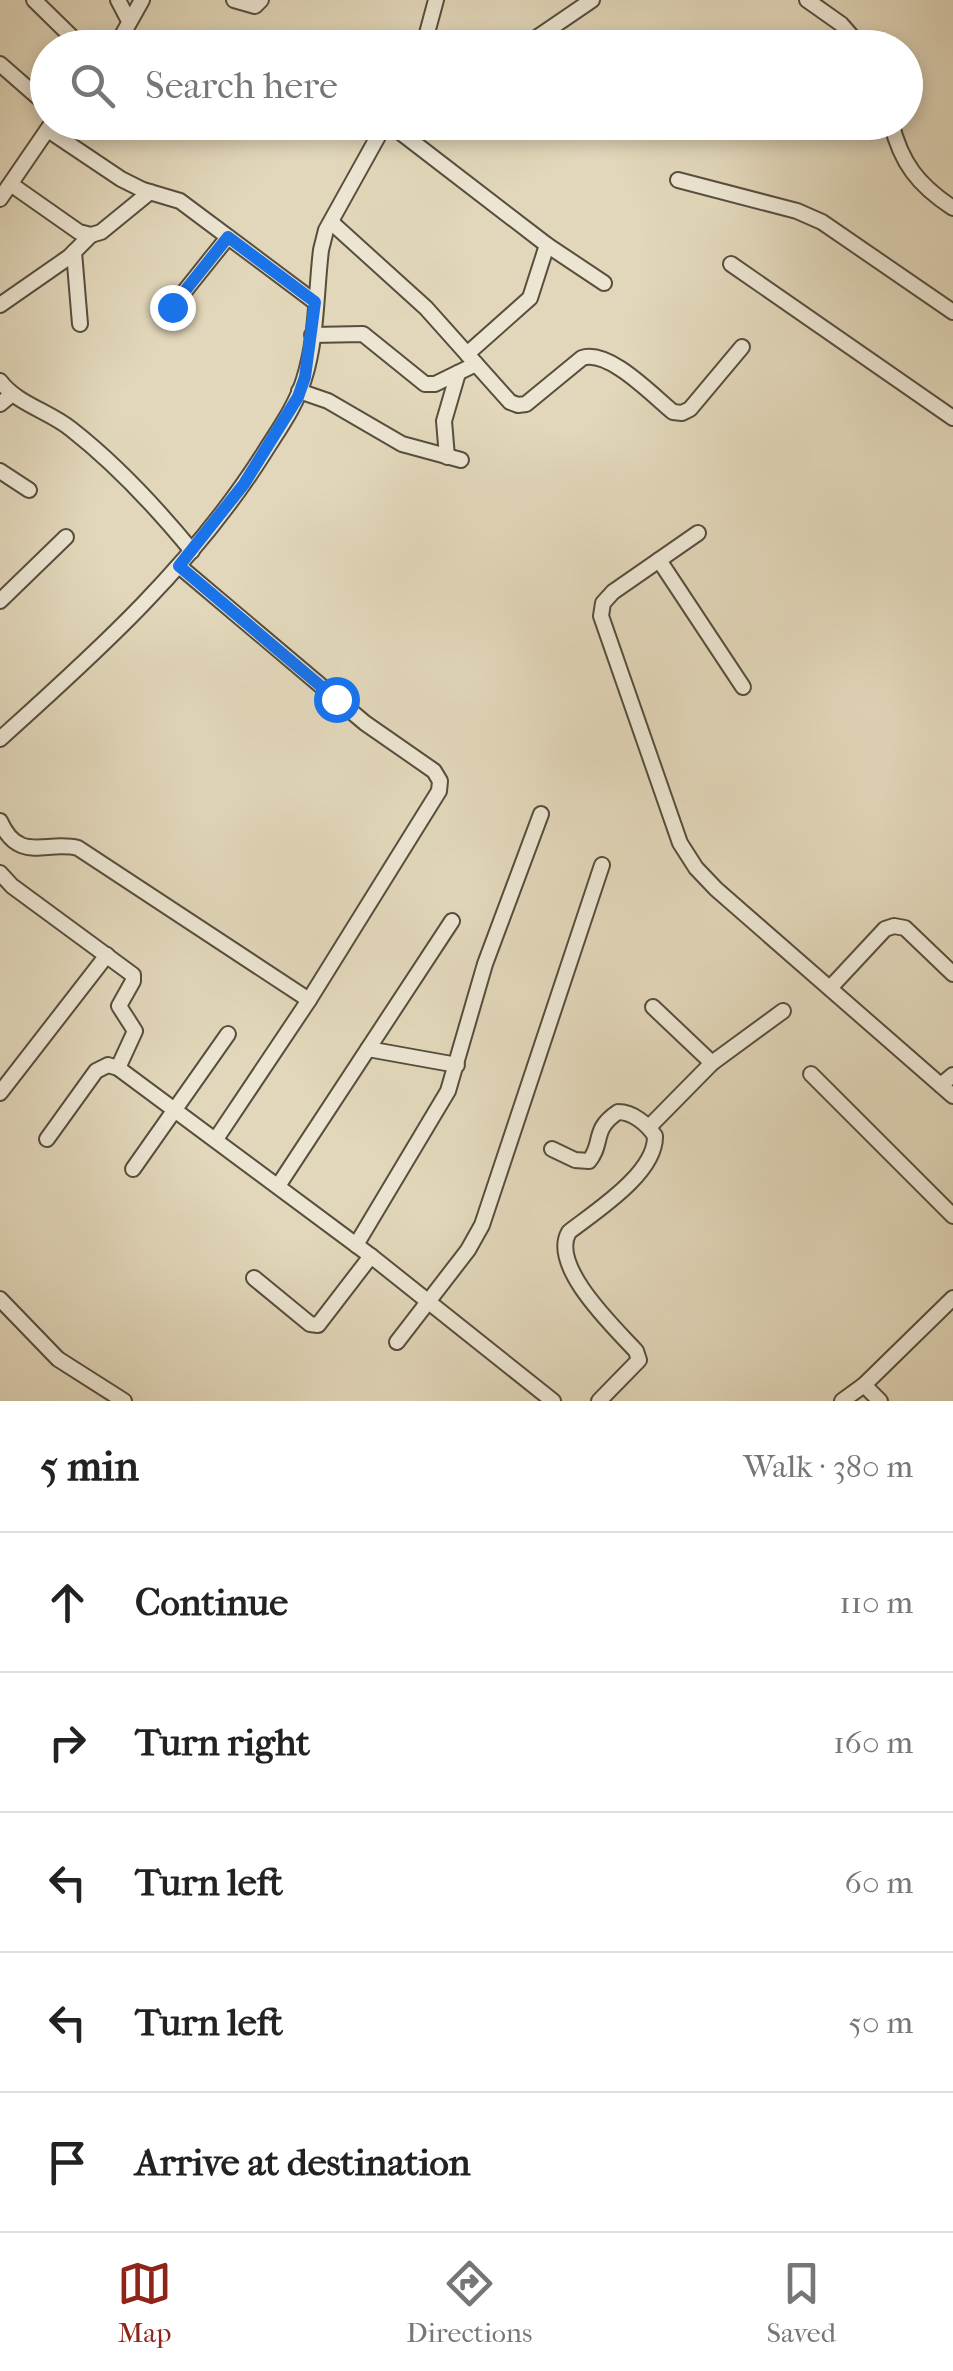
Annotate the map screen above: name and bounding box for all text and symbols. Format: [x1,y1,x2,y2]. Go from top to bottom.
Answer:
search box [30,30,923,140]
icon: search [65,58,120,113]
text: Search here [145,63,338,108]
route end [150,285,196,331]
route start [314,677,360,723]
text: 5 min [40,1442,139,1491]
text: Walk · 380 m [743,1448,913,1485]
icon: ahead [40,1575,95,1630]
text: Continue [135,1580,288,1625]
text: 110 m [839,1584,913,1621]
icon: right [40,1715,95,1770]
text: Turn right [135,1720,310,1765]
text: 160 m [833,1724,913,1761]
icon: left [40,1855,95,1910]
text: Turn left [135,1860,283,1905]
text: 60 m [845,1864,913,1901]
icon: left [40,1995,95,2050]
text: Turn left [135,2000,283,2045]
text: 50 m [848,2004,913,2041]
icon: arrive [40,2135,95,2190]
text: Arrive at destination [135,2140,471,2185]
tab: Map [117,2256,172,2349]
tab: Directions [406,2256,532,2349]
tab: Saved [766,2256,836,2349]

